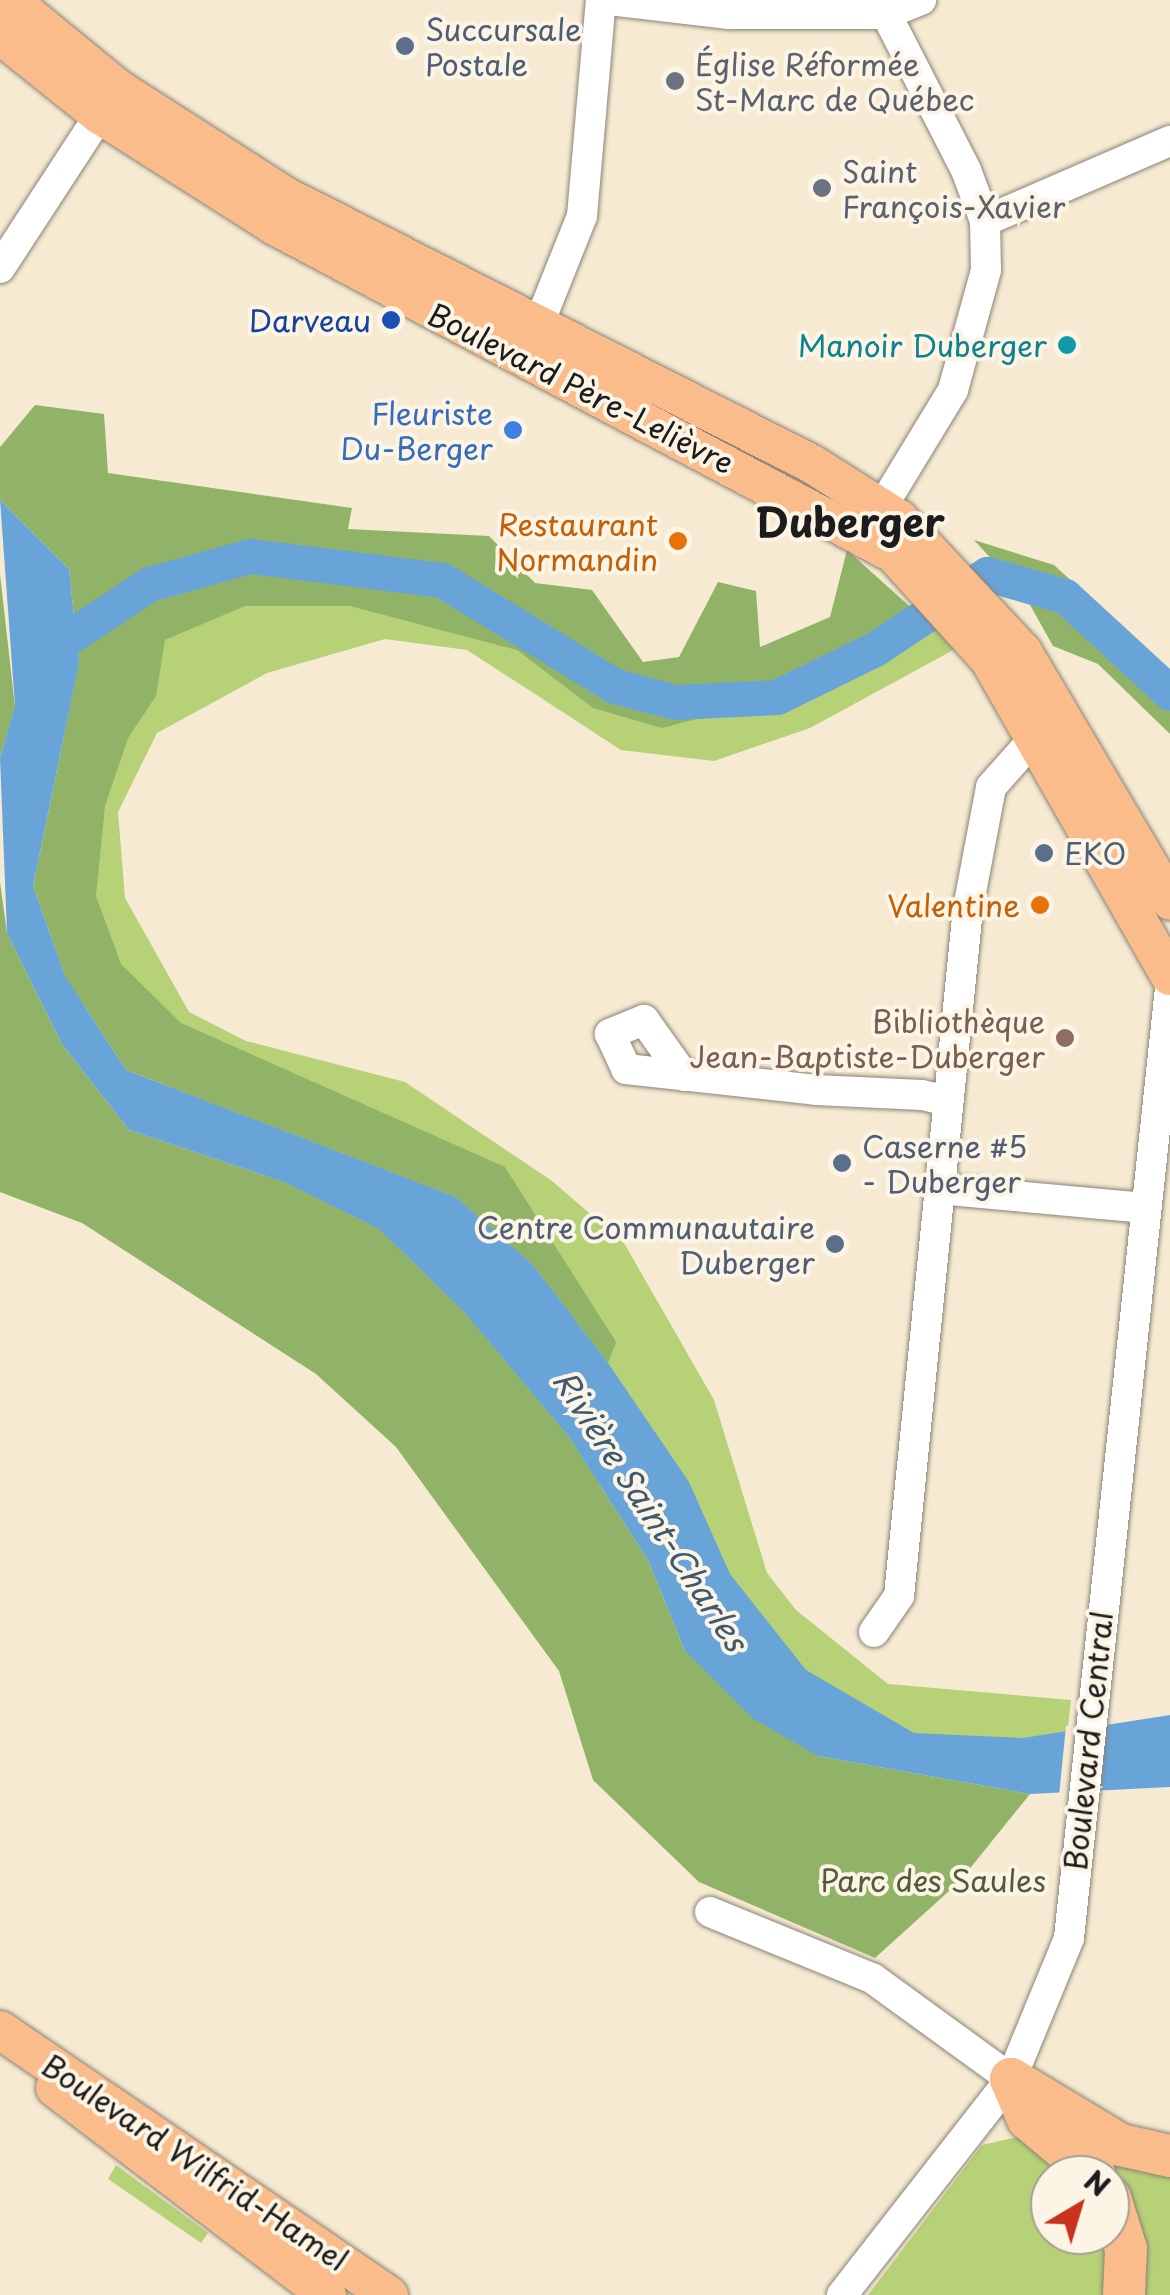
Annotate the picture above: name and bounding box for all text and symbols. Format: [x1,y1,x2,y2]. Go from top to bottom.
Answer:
place label: Succursale Postale [425,11,582,82]
marker: Succursale Postale [394,35,416,57]
place label: Église Réformée St-Marc de Québec [695,46,974,116]
marker: Église Réformée St-Marc de Québec [664,70,686,92]
place label: Saint François-Xavier [842,153,1065,224]
marker: Saint François-Xavier [811,177,833,199]
street label: Boulevard Père-Lelièvre [422,295,740,481]
place label: Darveau [249,302,371,338]
marker: Darveau [380,309,402,331]
place label: Manoir Duberger [796,327,1047,363]
marker: Manoir Duberger [1056,334,1078,356]
place label: Fleuriste Du-Berger [340,395,493,466]
marker: Fleuriste Du-Berger [502,419,524,441]
district label: Duberger [755,497,945,545]
place label: Restaurant Normandin [496,506,658,576]
marker: Restaurant Normandin [667,530,689,552]
place label: EKO [1064,835,1126,871]
marker: EKO [1033,842,1055,864]
place label: Valentine [887,887,1020,923]
marker: Valentine [1029,894,1051,916]
place label: Bibliothèque Jean-Baptiste-Duberger [689,1003,1045,1074]
marker: Bibliothèque Jean-Baptiste-Duberger [1054,1027,1076,1049]
place label: Caserne #5 - Duberger [862,1128,1030,1198]
marker: Caserne #5 - Duberger [831,1152,853,1174]
place label: Centre Communautaire Duberger [474,1209,815,1280]
marker: Centre Communautaire Duberger [824,1233,846,1255]
water label: Rivière Saint-Charles [545,1362,757,1658]
street label: Boulevard Central [1056,1609,1120,1873]
park label: Parc des Saules [821,1862,1045,1898]
street label: Boulevard Wilfrid-Hamel [35,2046,355,2278]
north arrow [1030,2155,1130,2255]
text: N [1076,2159,1120,2206]

